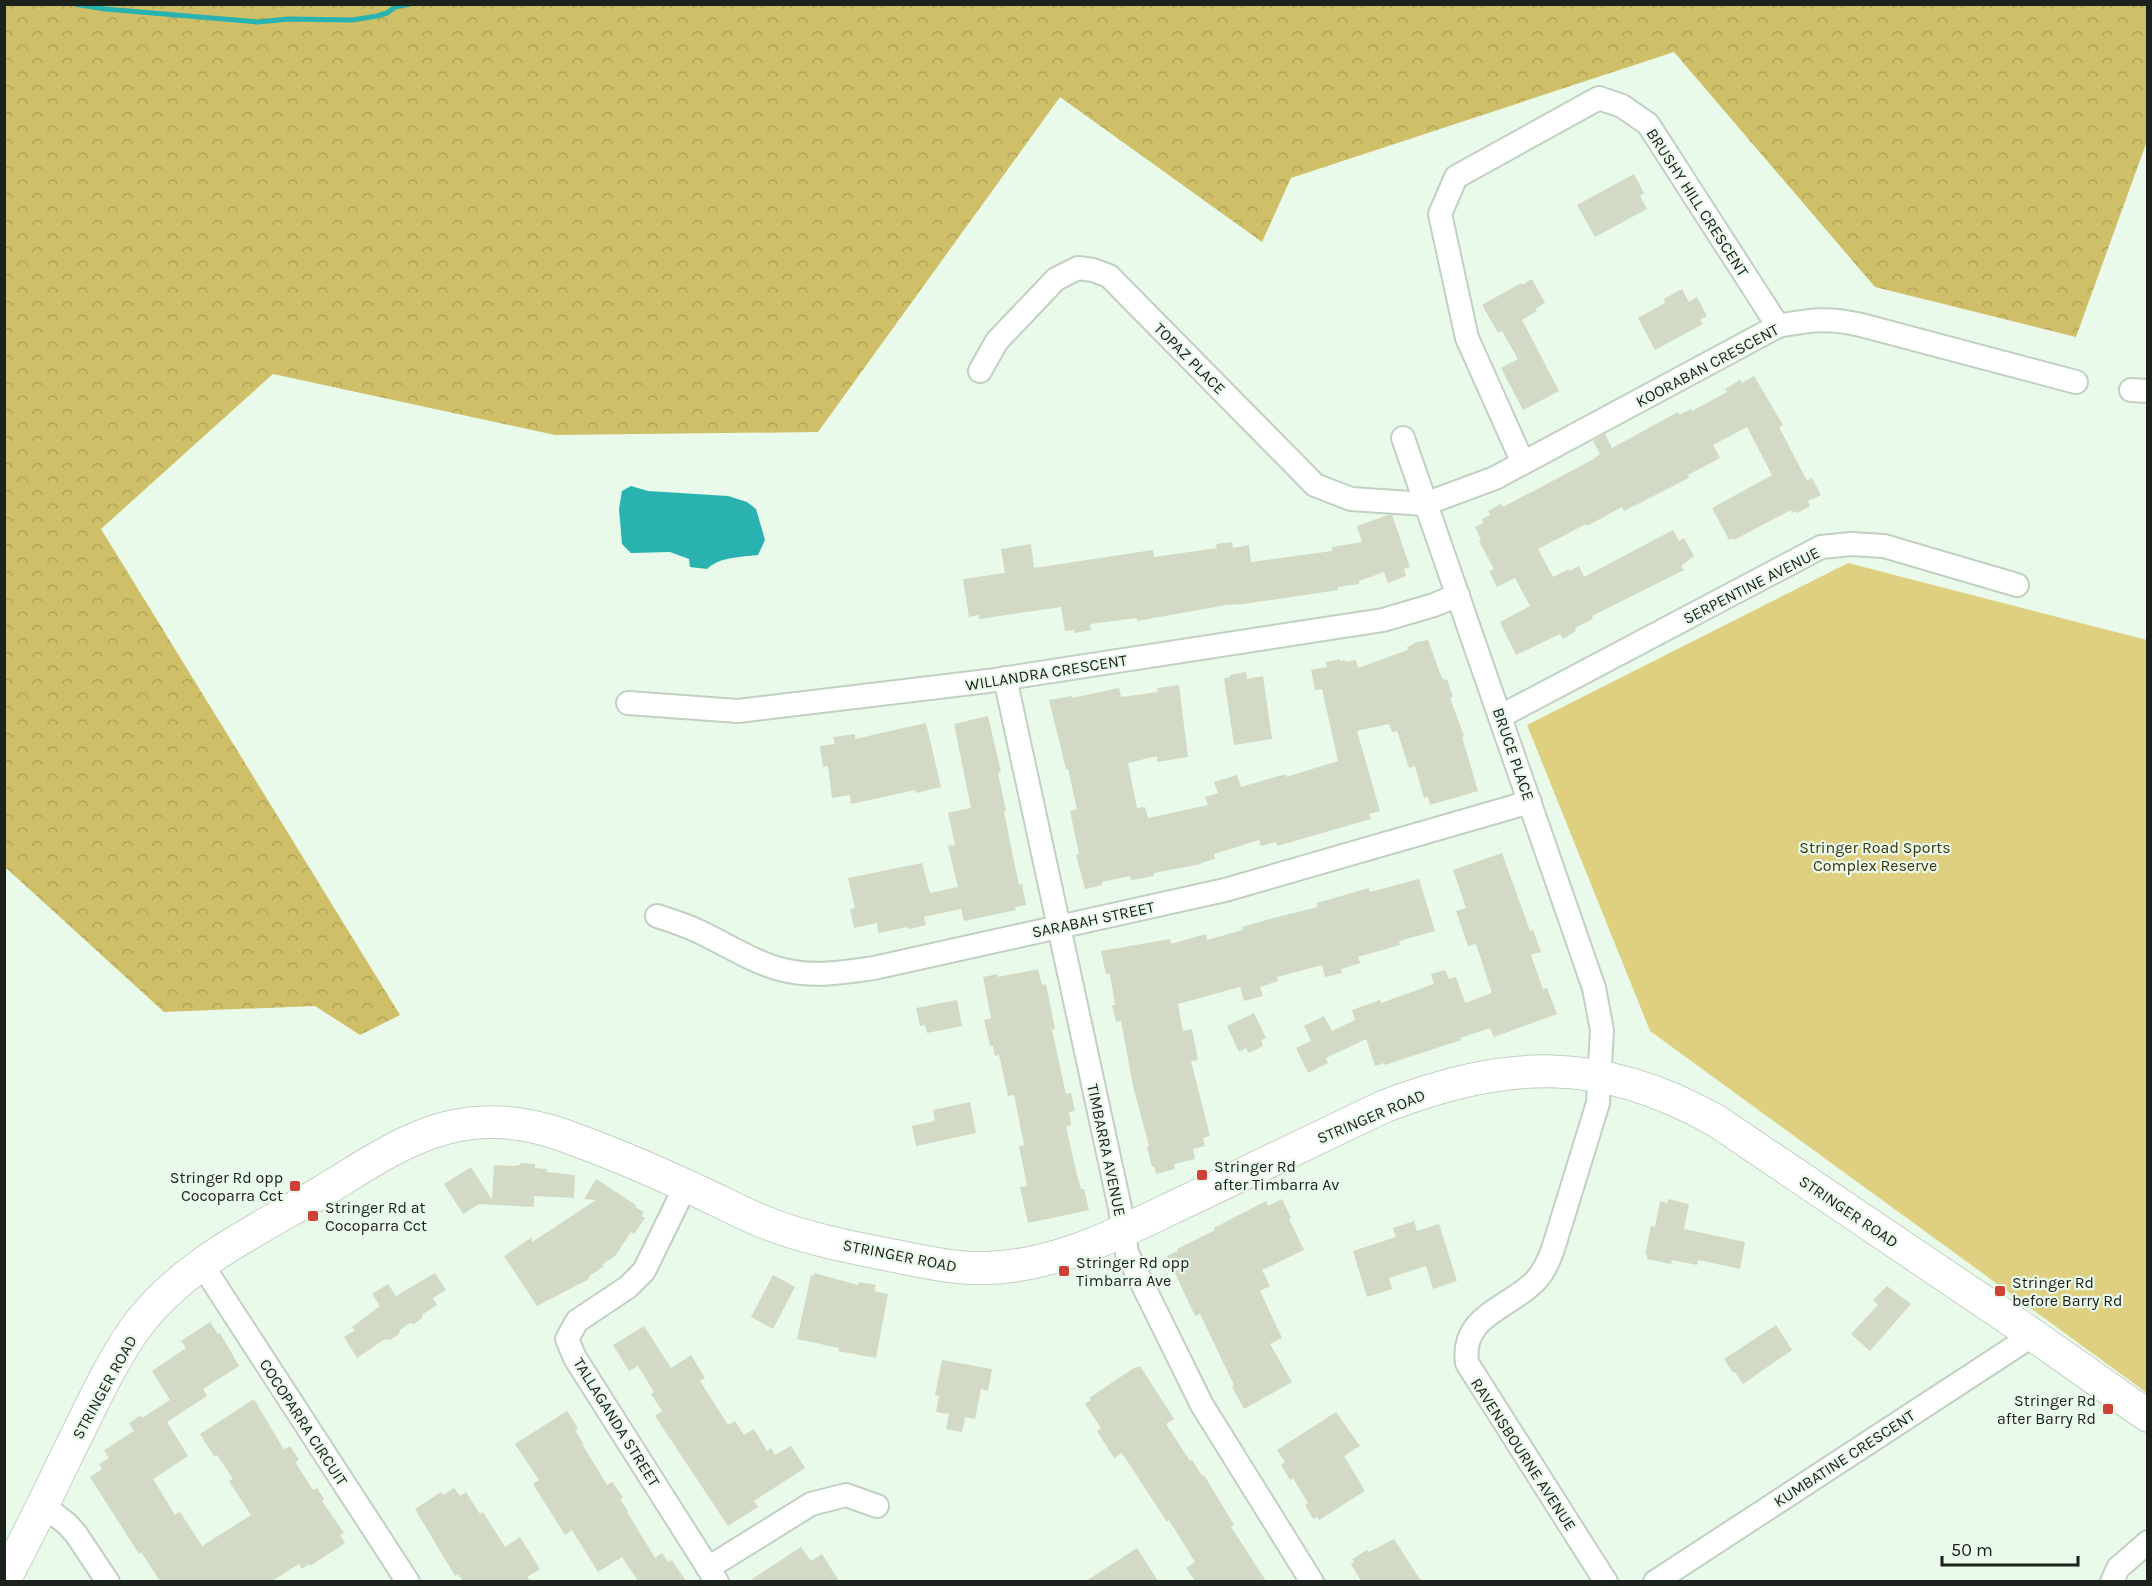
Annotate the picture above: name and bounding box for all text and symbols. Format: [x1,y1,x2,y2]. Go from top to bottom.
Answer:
street label: BRUSHY HILL CRESCENT [1642,125,1753,280]
street label: TOPAZ PLACE [1150,319,1229,398]
street label: KOORABAN CRESCENT [1632,320,1782,411]
street label: SERPENTINE AVENUE [1680,543,1823,628]
street label: WILLANDRA CRESCENT [964,650,1128,695]
street label: BRUCE PLACE [1489,705,1538,803]
park label: Stringer Road Sports Complex Reserve [1799,838,1951,875]
street label: SARABAH STREET [1030,897,1156,942]
street label: TIMBARRA AVENUE [1083,1082,1130,1218]
street label: STRINGER ROAD [1314,1085,1428,1148]
place label: Stringer Rd after Timbarra Av [1214,1157,1339,1194]
place label: Stringer Rd opp Cocoparra Cct [170,1168,283,1205]
marker: Stringer Rd after Timbarra Av [1195,1168,1209,1182]
street label: STRINGER ROAD [1795,1171,1902,1252]
marker: Stringer Rd opp Cocoparra Cct [288,1179,302,1193]
place label: Stringer Rd at Cocoparra Cct [325,1198,427,1235]
marker: Stringer Rd at Cocoparra Cct [306,1209,320,1223]
street label: STRINGER ROAD [841,1235,958,1276]
place label: Stringer Rd opp Timbarra Ave [1076,1253,1189,1290]
marker: Stringer Rd opp Timbarra Ave [1057,1264,1071,1278]
place label: Stringer Rd before Barry Rd [2012,1273,2123,1310]
marker: Stringer Rd before Barry Rd [1993,1284,2007,1298]
street label: STRINGER ROAD [68,1332,141,1442]
street label: TALLAGANDA STREET [569,1354,664,1490]
street label: COCOPARRA CIRCUIT [256,1355,352,1489]
street label: RAVENSBOURNE AVENUE [1467,1374,1580,1534]
place label: Stringer Rd after Barry Rd [1997,1391,2096,1428]
marker: Stringer Rd after Barry Rd [2101,1402,2115,1416]
street label: KUMBATINE CRESCENT [1770,1406,1918,1511]
scale bar [1942,1529,2078,1567]
text: 50 m [1951,1539,1993,1561]

